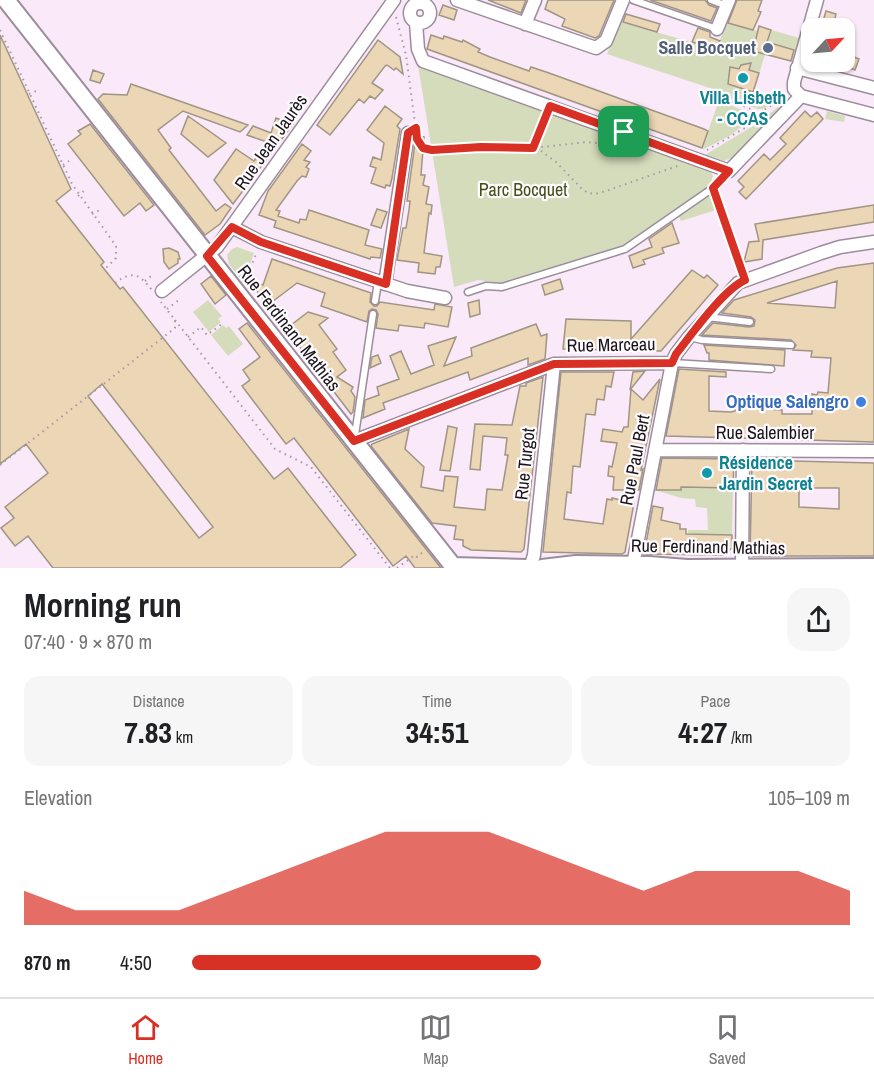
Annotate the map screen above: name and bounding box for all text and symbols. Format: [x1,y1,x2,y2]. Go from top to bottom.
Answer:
north arrow [801,18,855,72]
map controls [801,18,855,72]
place label: Salle Bocquet [658,35,756,60]
marker: Salle Bocquet [761,41,775,55]
marker: Villa Lisbeth - CCAS [736,71,750,85]
place label: Villa Lisbeth - CCAS [700,85,786,131]
street label: Rue Jean Jaurès [228,89,313,195]
pin [598,106,649,157]
icon: arrive [607,115,640,148]
park label: Parc Bocquet [479,177,567,202]
street label: Rue Ferdinand Mathias [232,259,347,396]
street label: Rue Marceau [566,331,656,358]
place label: Optique Salengro [726,389,849,414]
marker: Optique Salengro [854,395,868,409]
street label: Rue Paul Bert [613,412,656,507]
street label: Rue Salembier [716,420,814,445]
street label: Rue Turgot [508,427,541,501]
place label: Résidence Jardin Secret [719,450,813,496]
marker: Résidence Jardin Secret [700,466,714,480]
street label: Rue Ferdinand Mathias [631,533,785,560]
text: Morning run [24,583,182,627]
button: share [787,588,850,651]
text: 07:40 · 9 × 870 m [24,628,152,655]
text: Distance [133,690,185,712]
text: Time [422,690,452,712]
text: Pace [700,690,730,712]
text: 7.83 [124,712,172,752]
text: 34:51 [406,712,468,752]
text: 4:27 [678,712,728,752]
text: km [172,726,193,748]
text: /km [728,726,752,748]
text: Elevation [24,784,92,811]
text: 105–109 m [768,784,850,811]
text: 870 m [24,949,71,976]
text: 4:50 [120,949,152,976]
tab: Home [128,1011,163,1069]
tab: Map [419,1011,452,1069]
tab: Saved [709,1011,746,1069]

